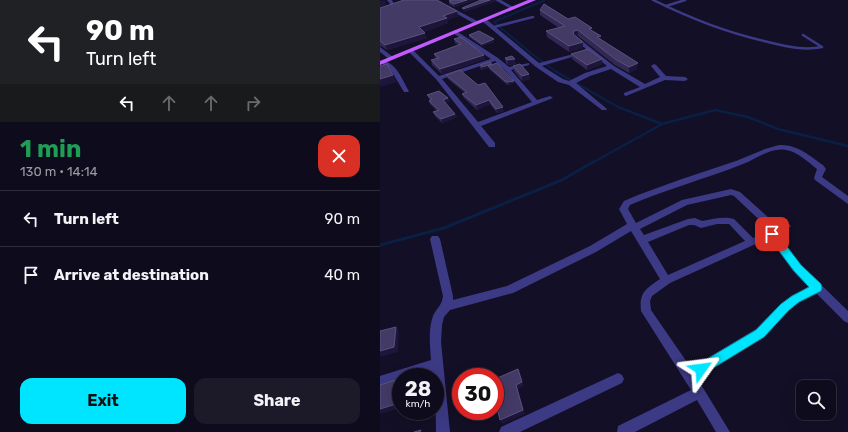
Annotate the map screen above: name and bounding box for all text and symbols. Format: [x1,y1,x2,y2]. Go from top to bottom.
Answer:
text: 90 m [86,14,155,47]
icon: left [20,16,72,68]
text: Turn left [86,48,156,70]
icon: left [116,92,138,114]
icon: ahead [158,92,180,114]
icon: ahead [200,92,222,114]
icon: right [242,92,264,114]
text: 1 min [20,135,81,163]
button: close [318,135,360,177]
text: 130 m · 14:14 [20,164,98,179]
icon: left [20,208,42,230]
text: Turn left [54,210,119,228]
text: 90 m [325,210,360,228]
pin [755,217,789,251]
icon: arrive [761,223,783,245]
icon: arrive [20,264,42,286]
text: Arrive at destination [54,266,209,284]
text: 40 m [324,266,360,284]
position arrow [680,348,722,390]
speed limit sign: 30 [452,368,504,420]
text: 28 [405,377,431,401]
button: Exit [20,378,186,424]
button: Share [194,378,360,424]
map controls [796,380,836,420]
button: search [796,380,836,420]
text: km/h [406,398,430,410]

